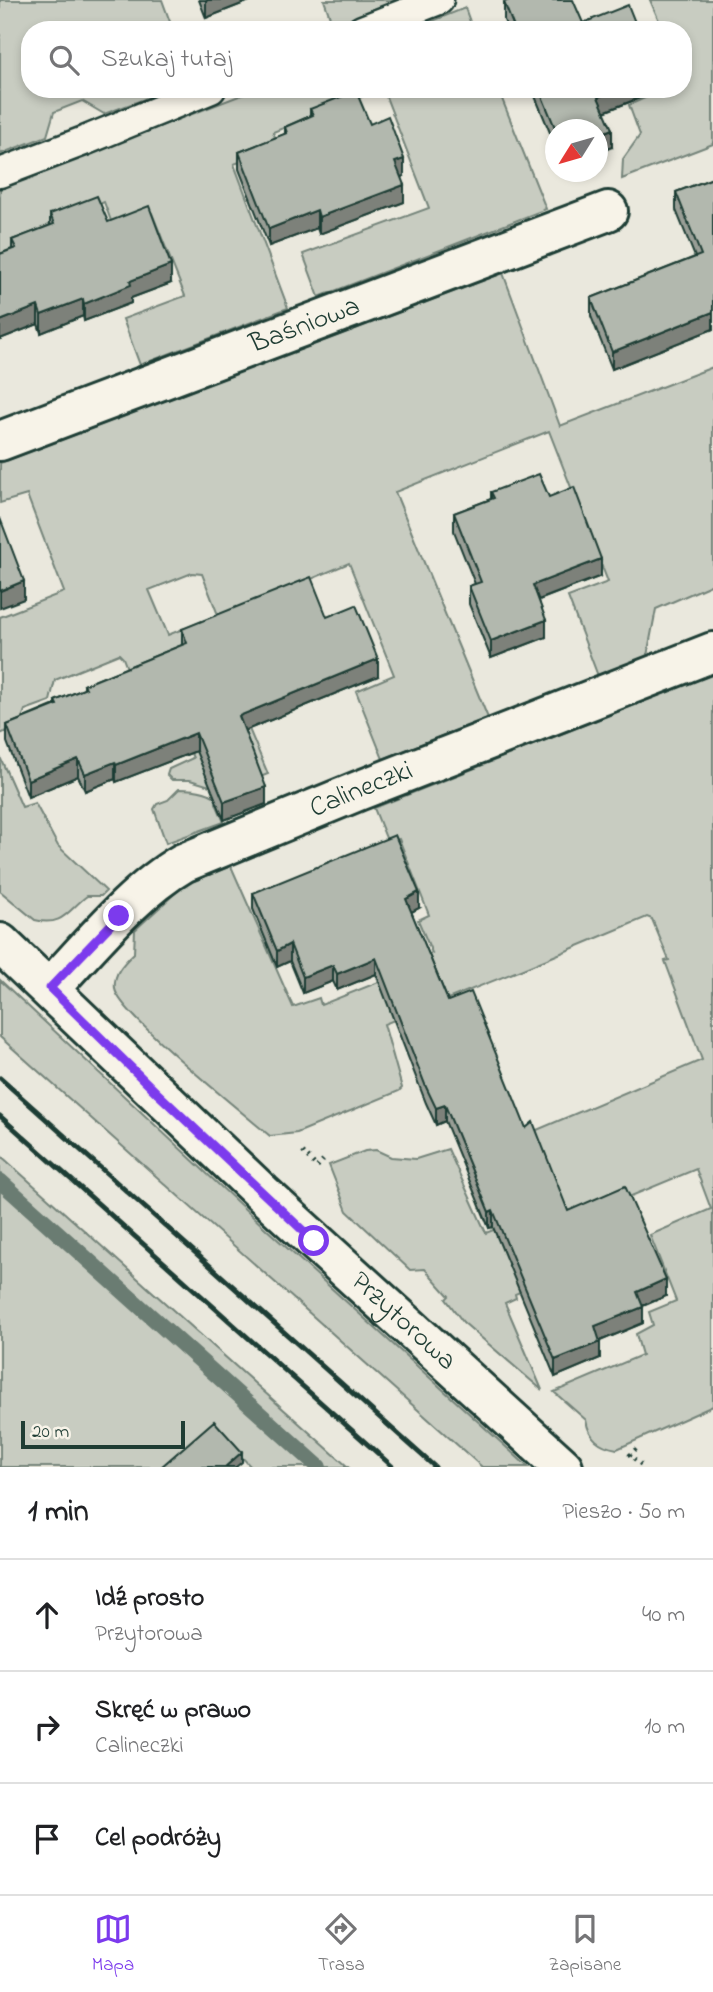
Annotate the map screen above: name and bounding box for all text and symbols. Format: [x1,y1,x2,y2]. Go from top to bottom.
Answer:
search box [21,21,692,98]
icon: search [45,41,83,79]
text: Szukaj tutaj [101,41,232,79]
north arrow [545,119,608,182]
street label: Baśniowa [243,286,366,366]
street label: Calineczki [304,751,419,829]
route end [103,900,134,931]
route start [298,1225,329,1256]
street label: Przytorowa [341,1262,465,1381]
scale bar [21,1418,186,1450]
text: 20 m [32,1419,69,1446]
text: 1 min [28,1491,89,1535]
text: Pieszo · 50 m [562,1496,685,1529]
text: Idź prosto [95,1580,204,1618]
icon: ahead [28,1596,66,1634]
text: 40 m [642,1599,685,1632]
text: Przytorowa [95,1618,203,1651]
text: Skręć w prawo [95,1692,251,1730]
icon: right [28,1708,66,1746]
text: 10 m [644,1711,685,1744]
text: Calineczki [95,1730,184,1763]
icon: arrive [28,1820,66,1858]
text: Cel podróży [95,1820,221,1858]
tab: Mapa [92,1910,134,1979]
tab: Trasa [318,1910,365,1979]
tab: Zapisane [549,1910,621,1979]

